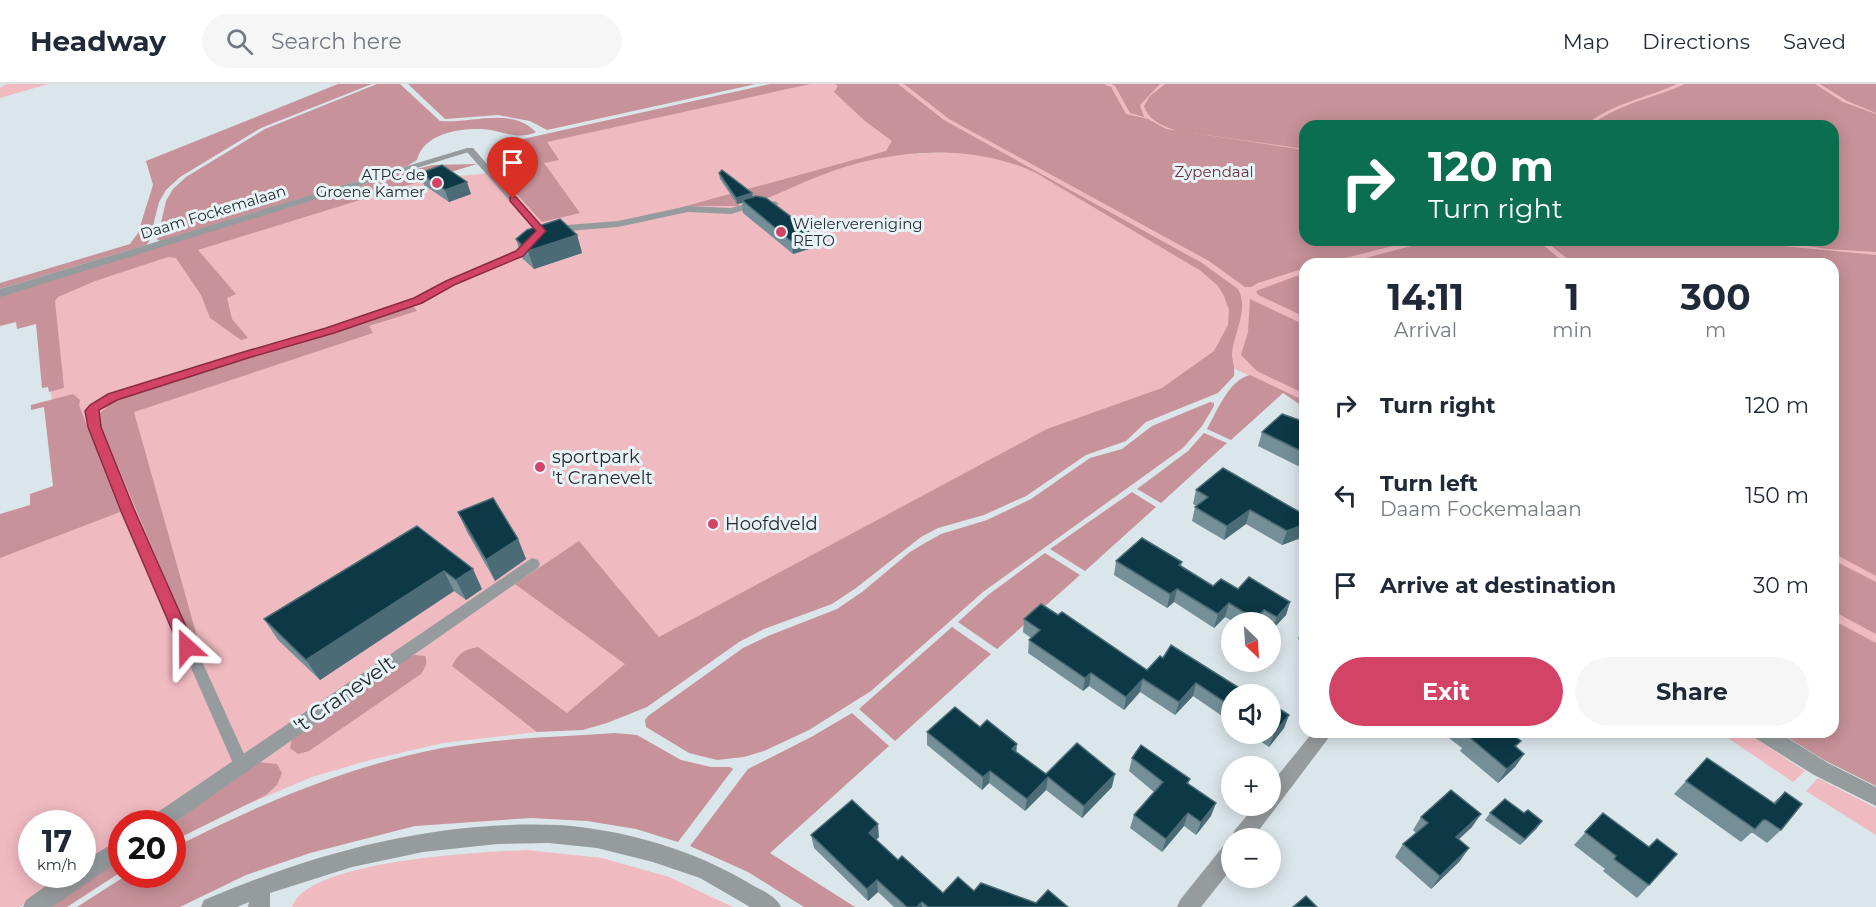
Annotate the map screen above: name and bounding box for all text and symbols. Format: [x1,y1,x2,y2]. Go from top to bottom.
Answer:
search box [202,14,622,68]
text: Headway [30,24,166,58]
icon: search [223,25,256,58]
text: Search here [271,28,402,55]
text: Map [1563,29,1609,54]
text: Directions [1642,29,1750,54]
text: Saved [1783,29,1846,54]
pin [487,137,538,199]
text: 120 m [1428,140,1554,192]
icon: right [1329,144,1407,222]
icon: arrive [496,146,529,179]
park label: Zypendaal [1174,162,1254,181]
place label: ATPC de Groene Kamer [316,165,425,201]
marker: ATPC de Groene Kamer [430,176,444,190]
street label: Daam Fockemalaan [138,181,288,243]
text: Turn right [1428,192,1563,225]
place label: Wielervereniging RETO [793,214,923,250]
marker: Wielervereniging RETO [774,225,788,239]
text: 14:11 [1387,275,1464,319]
text: 1 [1565,275,1579,319]
text: 300 [1681,275,1751,319]
text: Arrival [1394,318,1457,342]
text: min [1552,318,1592,342]
text: m [1705,318,1726,342]
icon: right [1329,389,1362,422]
text: Turn right [1380,392,1495,419]
text: 120 m [1745,392,1809,419]
place label: sportpark 't Cranevelt [552,446,653,489]
marker: sportpark 't Cranevelt [533,460,547,474]
text: Turn left [1380,470,1478,497]
icon: left [1329,479,1362,512]
text: 150 m [1745,482,1809,509]
text: Daam Fockemalaan [1380,497,1582,521]
place label: Hoofdveld [725,513,818,535]
marker: Hoofdveld [706,517,720,531]
icon: arrive [1329,569,1362,602]
text: Arrive at destination [1380,572,1616,599]
text: 30 m [1753,572,1809,599]
north arrow [1221,612,1281,672]
map controls [1221,612,1281,888]
position arrow [155,615,219,679]
street label: 't Cranevelt [289,650,399,738]
button: Exit [1329,657,1563,726]
button: Share [1575,657,1809,726]
button: sound [1221,684,1281,744]
button: + [1221,756,1281,816]
speed limit sign: 20 [108,810,186,888]
text: 17 [42,823,72,860]
button: − [1221,828,1281,888]
text: km/h [37,855,77,874]

